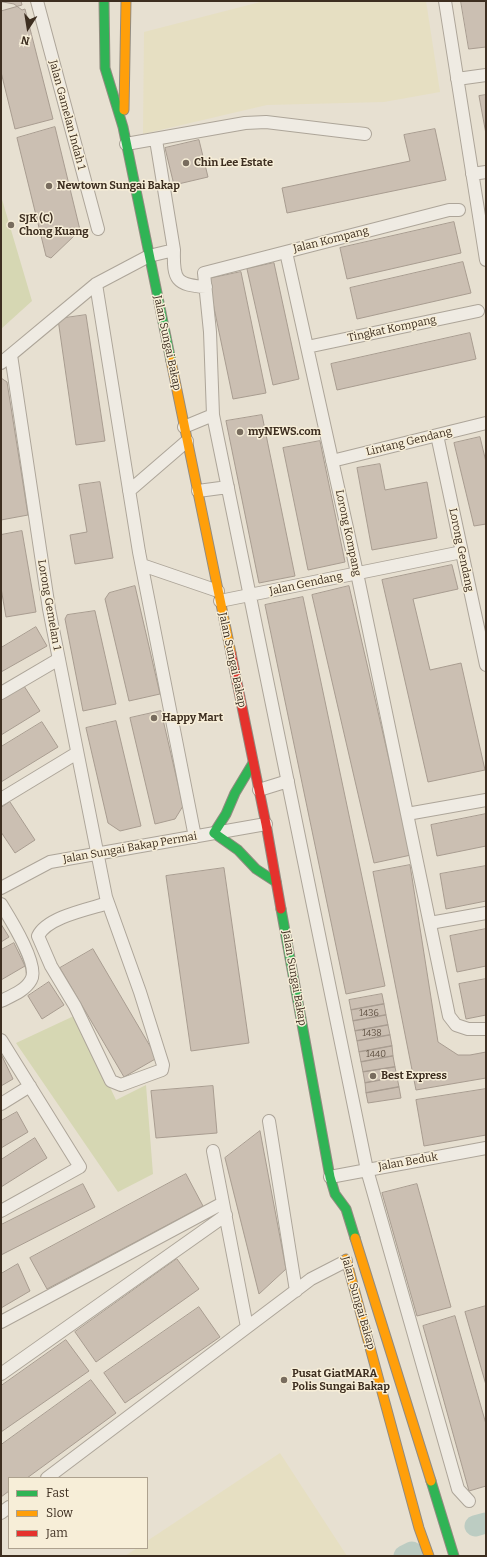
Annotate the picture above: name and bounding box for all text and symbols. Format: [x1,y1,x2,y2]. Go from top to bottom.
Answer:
north arrow [8,8,48,48]
text: N [20,33,31,47]
street label: Jalan Gamelan Indah 1 [46,59,88,171]
place label: Chin Lee Estate [194,156,273,170]
marker: Chin Lee Estate [181,158,191,168]
place label: Newtown Sungai Bakap [57,179,180,193]
marker: Newtown Sungai Bakap [44,181,54,191]
place label: SJK (C) Chong Kuang [19,212,89,238]
marker: SJK (C) Chong Kuang [6,220,16,230]
street label: Jalan Kompang [292,224,370,256]
street label: Jalan Sungai Bakap [150,294,184,392]
street label: Tingkat Kompang [346,313,438,345]
place label: myNEWS.com [248,425,321,439]
street label: Lintang Gendang [365,425,453,459]
marker: myNEWS.com [235,427,245,437]
street label: Lorong Kompang [332,488,364,578]
street label: Lorong Gendang [446,507,476,593]
street label: Lorong Gemelan 1 [35,559,63,651]
street label: Jalan Gendang [268,570,344,598]
street label: Jalan Sungai Bakap [215,611,249,709]
place label: Happy Mart [162,711,223,725]
marker: Happy Mart [149,713,159,723]
street label: Jalan Sungai Bakap Permai [62,830,198,866]
street label: Jalan Sungai Bakap [279,929,309,1027]
house number: 1436 [359,1008,379,1018]
house number: 1438 [362,1028,382,1038]
house number: 1440 [366,1049,386,1059]
place label: Best Express [381,1069,447,1083]
marker: Best Express [368,1071,378,1081]
street label: Jalan Beduk [377,1150,439,1174]
street label: Jalan Sungai Bakap [338,1255,378,1351]
place label: Pusat GiatMARA Polis Sungai Bakap [292,1367,390,1393]
marker: Pusat GiatMARA Polis Sungai Bakap [279,1375,289,1385]
legend [8,1477,148,1549]
text: Fast [46,1486,69,1500]
text: Slow [46,1506,73,1520]
text: Jam [46,1526,68,1540]

